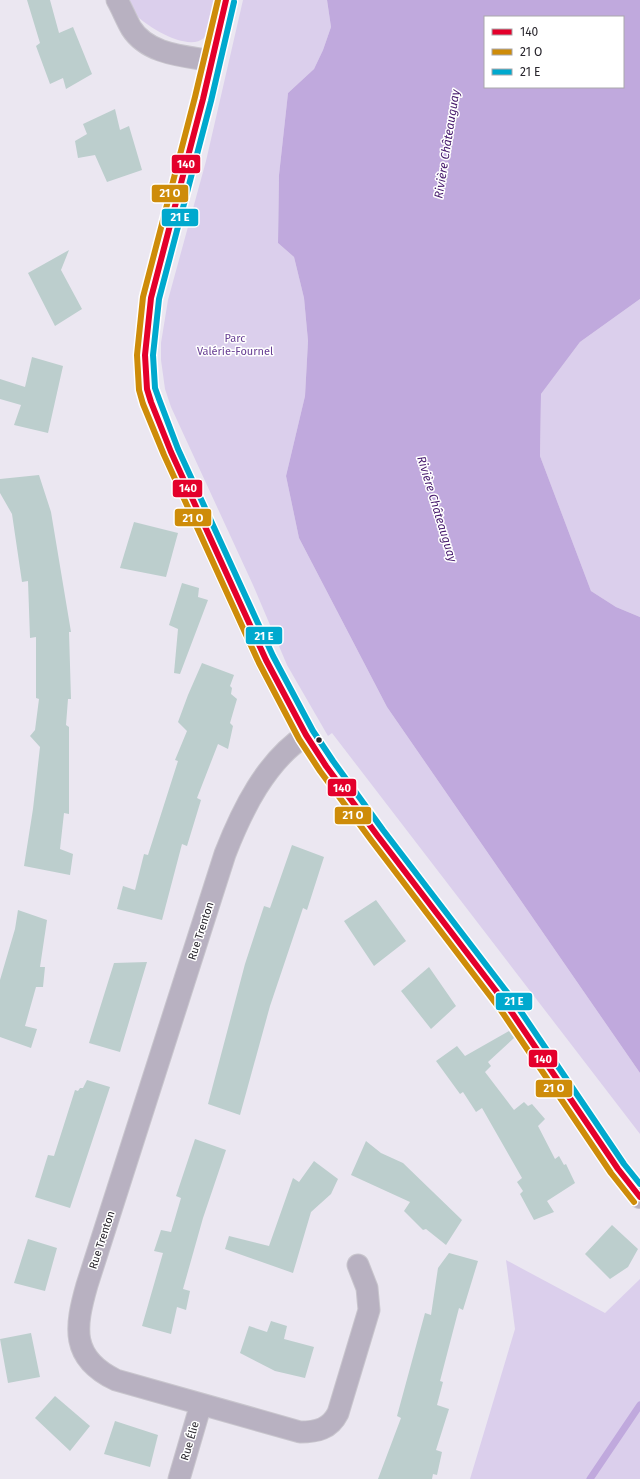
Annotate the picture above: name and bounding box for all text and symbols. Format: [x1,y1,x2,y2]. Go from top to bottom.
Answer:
legend [484,16,624,88]
text: 140 [520,25,539,39]
text: 21 O [520,45,542,59]
text: 21 E [520,65,540,79]
water label: Rivière Châteauguay [431,87,463,200]
line badge: 140 [171,154,201,174]
text: 140 [177,158,195,171]
line badge: 21 O [151,184,189,203]
text: 21 O [160,187,181,200]
line badge: 21 E [161,208,199,227]
text: 21 E [171,211,190,224]
park label: Parc Valérie-Fournel [197,332,273,358]
water label: Rivière Châteauguay [414,454,460,565]
line badge: 140 [172,479,203,498]
text: 140 [179,482,197,495]
line badge: 21 O [174,508,212,527]
text: 21 O [183,512,204,525]
line badge: 21 E [245,626,283,645]
text: 21 E [255,630,274,643]
unlabelled marker [314,735,324,745]
line badge: 140 [327,778,357,797]
text: 140 [333,782,351,795]
line badge: 21 O [334,806,372,825]
text: 21 O [343,809,364,822]
street label: Rue Trenton [185,900,217,962]
line badge: 21 E [495,992,533,1011]
text: 21 E [505,995,524,1008]
line badge: 140 [528,1049,558,1068]
text: 140 [534,1053,552,1066]
line badge: 21 O [535,1079,573,1098]
text: 21 O [544,1082,565,1095]
street label: Rue Trenton [86,1209,118,1271]
street label: Rue Élie [177,1420,202,1462]

